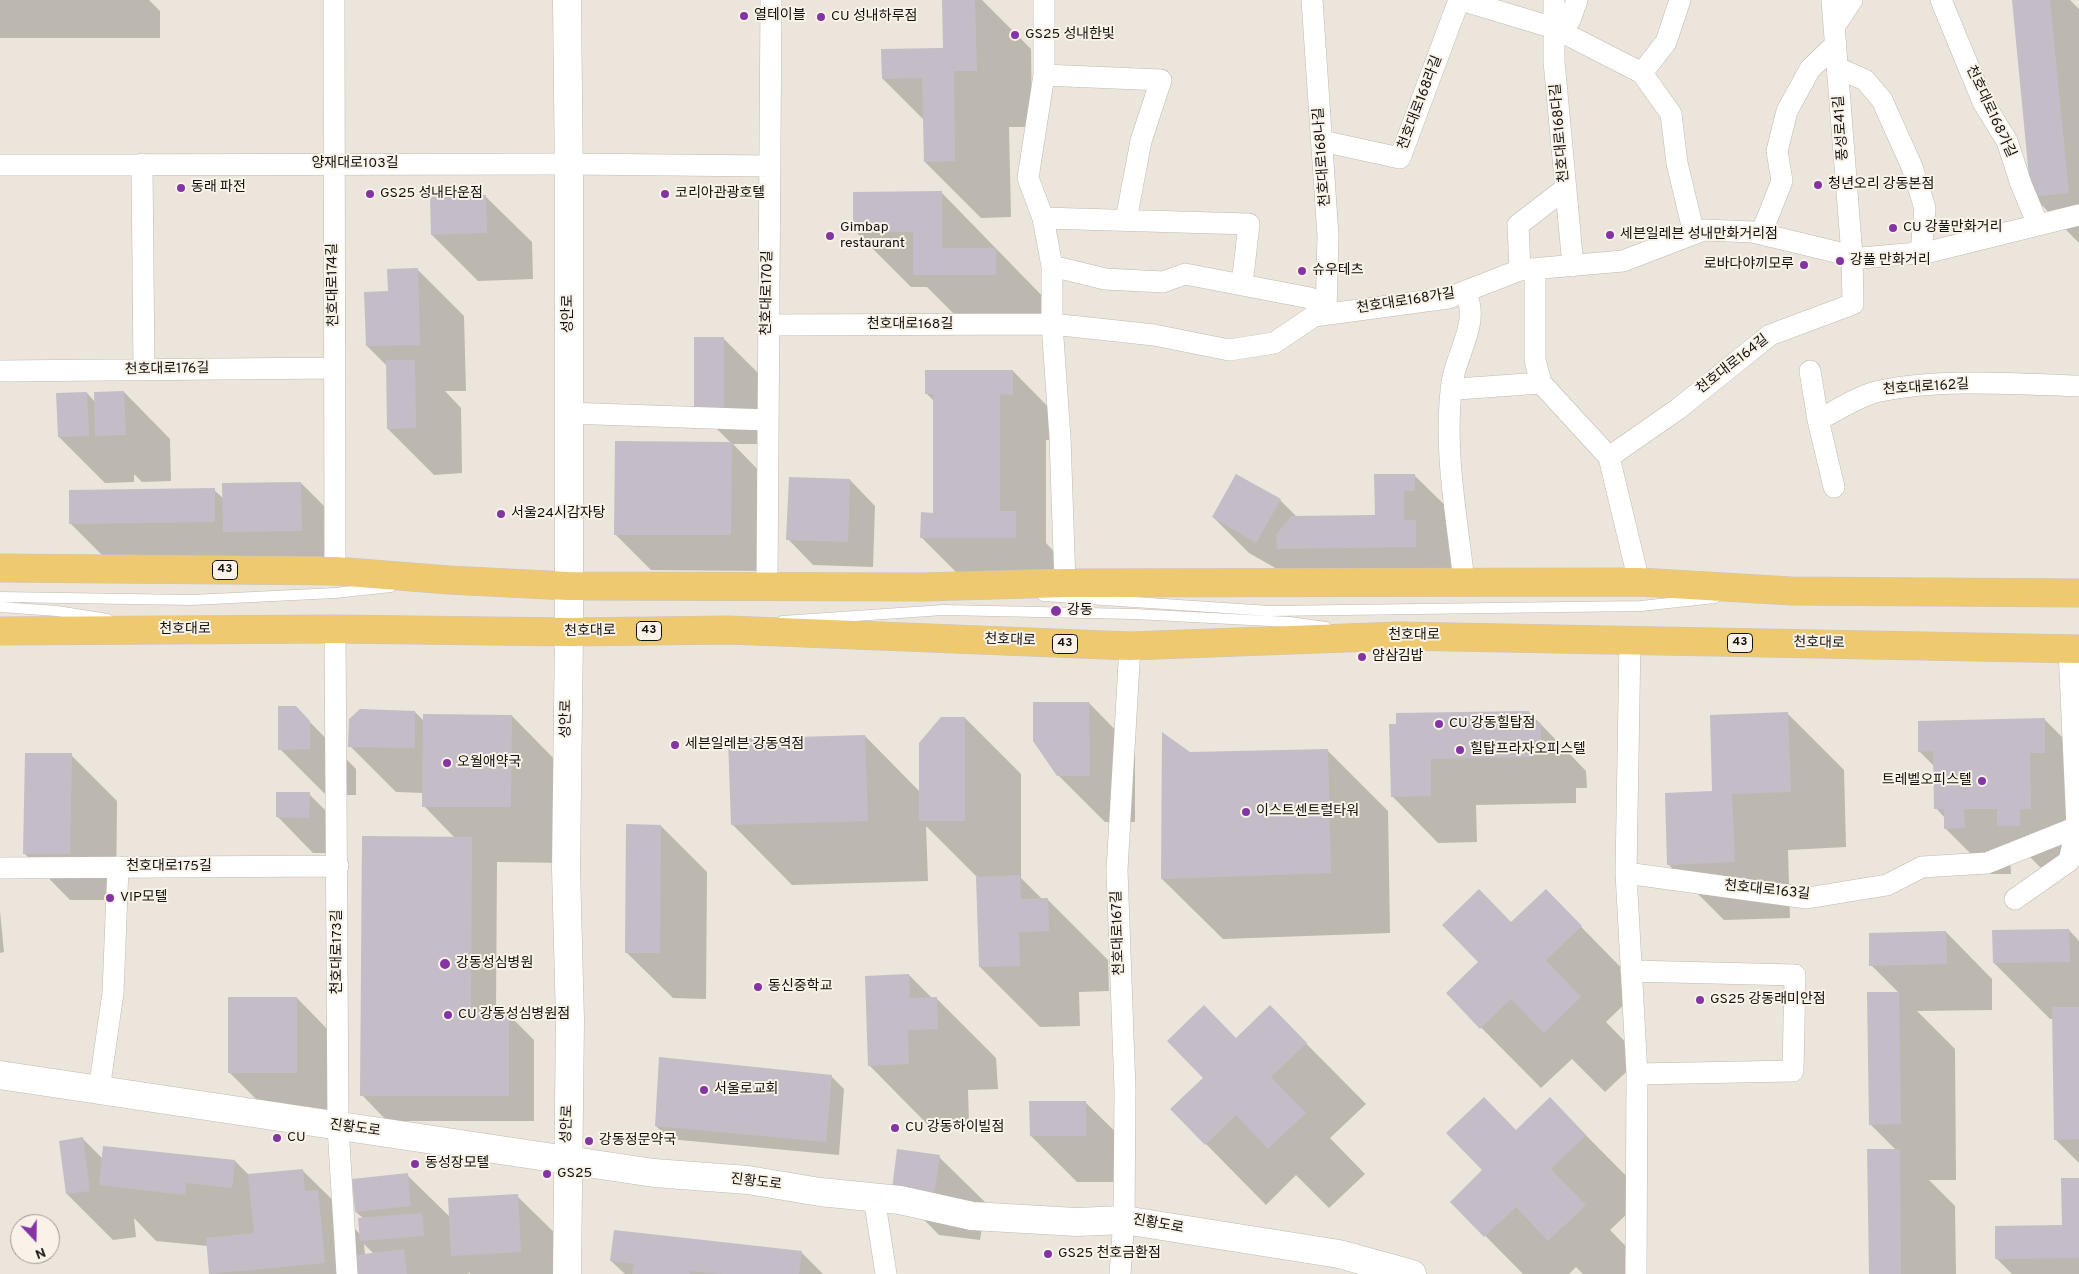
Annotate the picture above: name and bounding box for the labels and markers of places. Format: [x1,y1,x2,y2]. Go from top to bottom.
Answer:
place label: 열테이블 [754,8,806,24]
place label: CU 성내하루점 [831,9,917,25]
marker: 열테이블 [738,10,750,22]
marker: CU 성내하루점 [815,11,827,23]
place label: GS25 성내한빛 [1025,27,1115,43]
marker: GS25 성내한빛 [1009,29,1021,41]
place label: 청년오리 강동본점 [1828,177,1934,193]
marker: 청년오리 강동본점 [1812,179,1824,191]
place label: 동래 파전 [191,180,246,196]
marker: 동래 파전 [175,182,187,194]
place label: GS25 성내타운점 [380,186,483,202]
place label: 코리아관광호텔 [675,186,765,202]
marker: GS25 성내타운점 [364,188,376,200]
marker: 코리아관광호텔 [659,188,671,200]
place label: Gimbap restaurant [840,220,905,252]
place label: CU 강풀만화거리 [1903,220,2002,236]
marker: CU 강풀만화거리 [1887,222,1899,234]
place label: 세븐일레븐 성내만화거리점 [1620,227,1778,243]
marker: 세븐일레븐 성내만화거리점 [1604,229,1616,241]
marker: Gimbap restaurant [824,230,836,242]
place label: 강풀 만화거리 [1850,253,1931,269]
marker: 강풀 만화거리 [1834,255,1846,267]
place label: 로바다야끼모루 [1704,257,1794,273]
marker: 로바다야끼모루 [1798,259,1810,271]
place label: 슈우테츠 [1312,263,1364,279]
marker: 슈우테츠 [1296,265,1308,277]
place label: 서울24시감자탕 [511,506,605,522]
marker: 서울24시감자탕 [495,508,507,520]
place label: 강동 [1067,603,1093,619]
marker: 강동 [1049,604,1063,618]
place label: 얌삼김밥 [1372,649,1424,665]
marker: 얌삼김밥 [1356,651,1368,663]
place label: CU 강동힐탑점 [1449,716,1535,732]
marker: CU 강동힐탑점 [1433,718,1445,730]
place label: 세븐일레븐 강동역점 [685,737,804,753]
marker: 세븐일레븐 강동역점 [669,739,681,751]
place label: 힐탑프라자오피스텔 [1470,742,1586,758]
marker: 힐탑프라자오피스텔 [1454,744,1466,756]
place label: 오월애약국 [457,755,521,771]
marker: 오월애약국 [441,757,453,769]
place label: 트레벨오피스텔 [1882,773,1972,789]
marker: 트레벨오피스텔 [1976,775,1988,787]
place label: 이스트센트럴타워 [1256,804,1359,820]
marker: 이스트센트럴타워 [1240,806,1252,818]
place label: VIP모텔 [120,890,168,906]
marker: VIP모텔 [104,892,116,904]
place label: 강동성심병원 [456,956,533,972]
marker: 강동성심병원 [438,957,452,971]
place label: 동신중학교 [768,979,832,995]
marker: 동신중학교 [752,981,764,993]
place label: GS25 강동래미안점 [1710,992,1826,1008]
marker: GS25 강동래미안점 [1694,994,1706,1006]
place label: CU 강동성심병원점 [458,1007,570,1023]
marker: CU 강동성심병원점 [442,1009,454,1021]
place label: 서울로교회 [714,1082,778,1098]
marker: 서울로교회 [698,1084,710,1096]
place label: CU 강동하이빌점 [905,1120,1004,1136]
marker: CU 강동하이빌점 [889,1122,901,1134]
place label: CU [287,1130,306,1146]
marker: CU [271,1132,283,1144]
place label: 강동정문약국 [599,1133,676,1149]
marker: 강동정문약국 [583,1135,595,1147]
place label: 동성장모텔 [425,1156,489,1172]
marker: 동성장모텔 [409,1158,421,1170]
place label: GS25 [557,1166,592,1182]
marker: GS25 [541,1168,553,1180]
place label: GS25 천호금환점 [1058,1246,1161,1262]
marker: GS25 천호금환점 [1042,1248,1054,1260]

